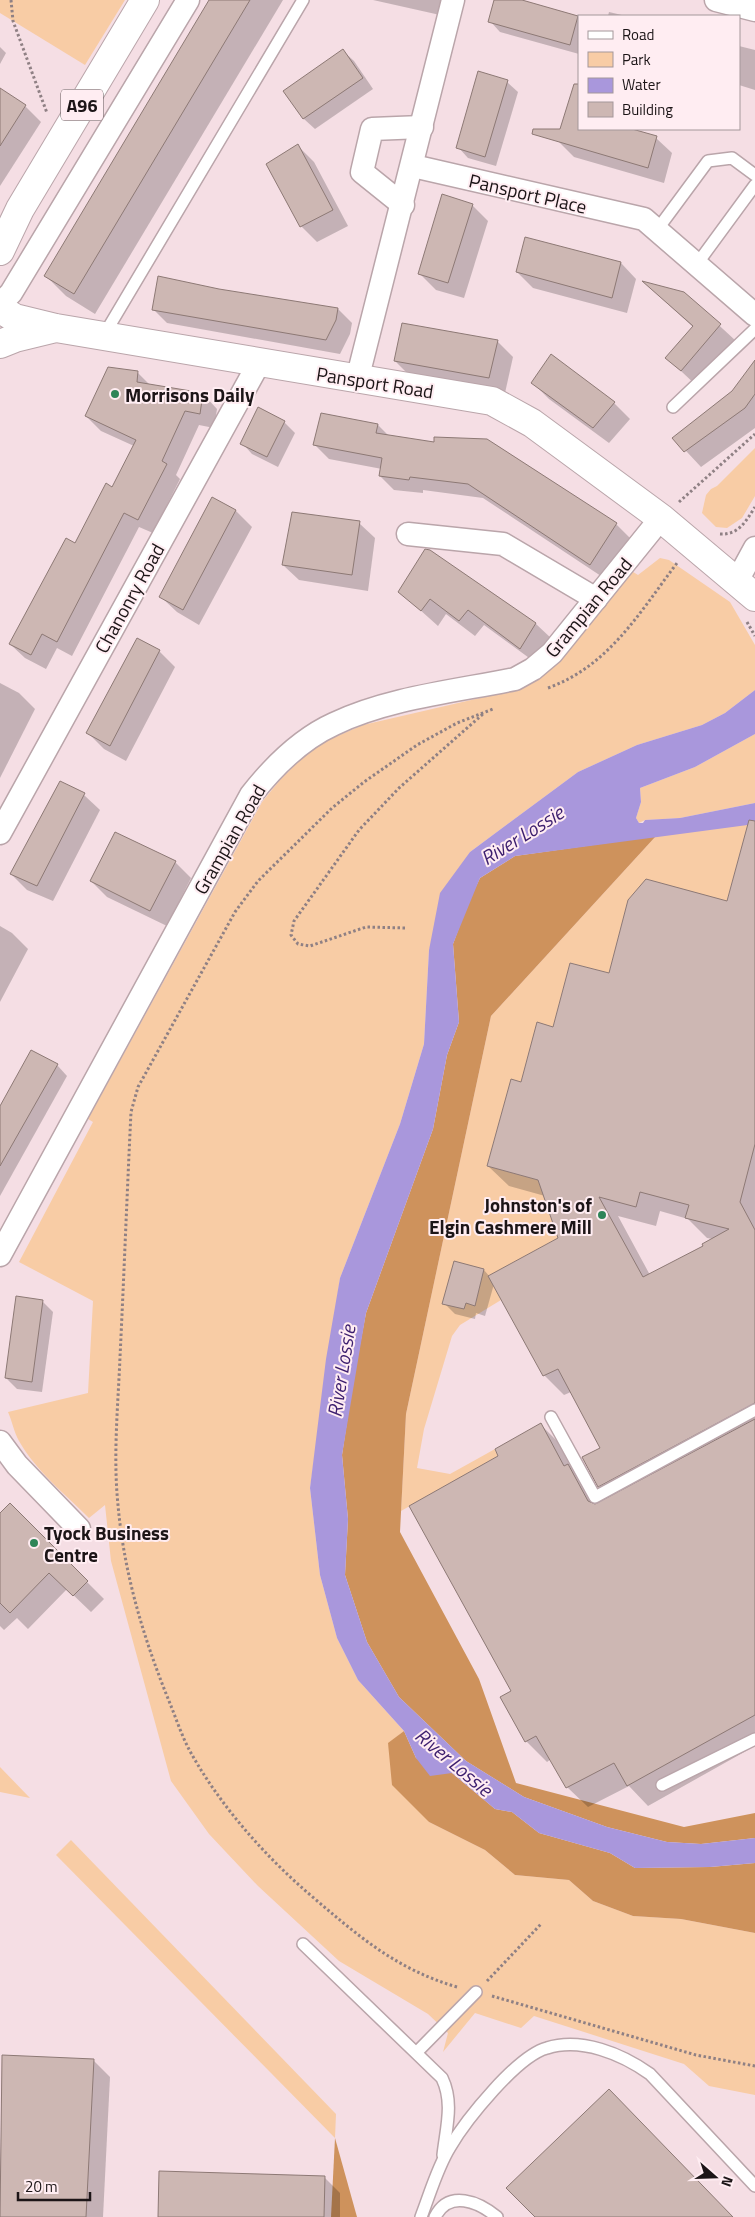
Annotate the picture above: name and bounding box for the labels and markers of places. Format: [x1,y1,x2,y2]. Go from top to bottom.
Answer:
place label: Morrisons Daily [125,380,255,409]
marker: Morrisons Daily [109,388,121,400]
place label: Johnston's of Elgin Cashmere Mill [429,1190,592,1241]
marker: Johnston's of Elgin Cashmere Mill [596,1209,608,1221]
place label: Tyock Business Centre [44,1518,169,1569]
marker: Tyock Business Centre [28,1537,40,1549]

